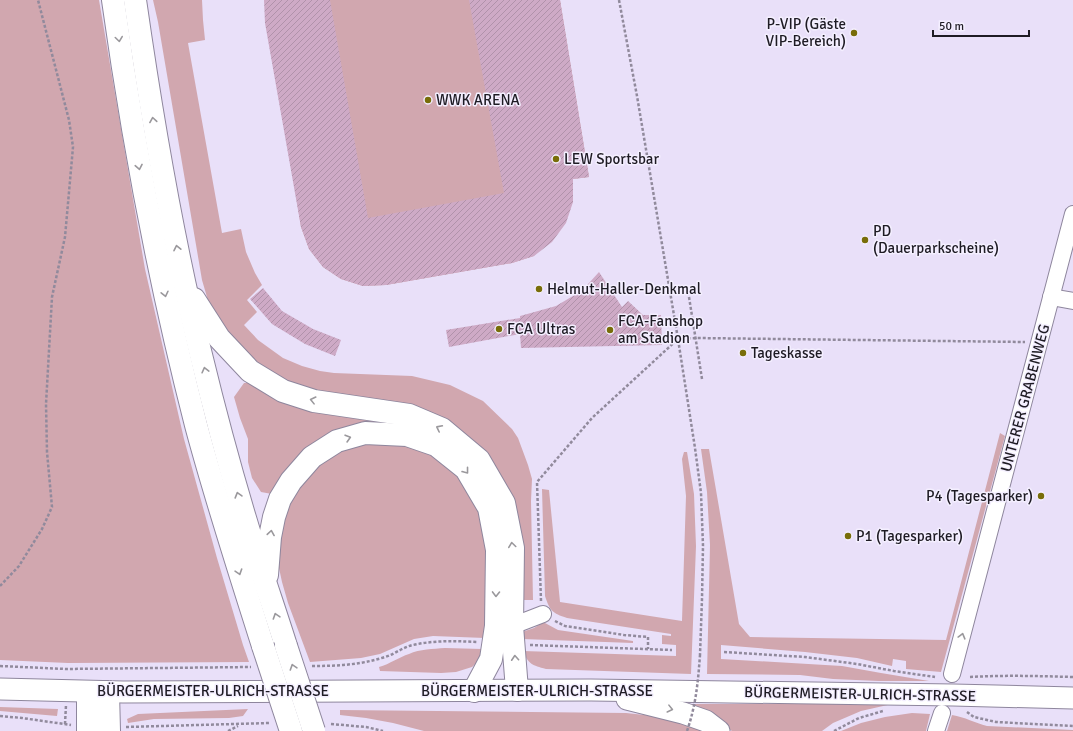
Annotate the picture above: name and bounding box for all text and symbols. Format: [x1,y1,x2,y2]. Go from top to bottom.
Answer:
scale bar [933,12,1029,38]
place label: P-VIP (Gäste VIP-Bereich) [766,15,846,50]
text: 50 m [939,19,964,34]
marker: P-VIP (Gäste VIP-Bereich) [849,28,859,38]
one-way arrow [114,36,123,42]
place label: WWK ARENA [436,91,520,109]
marker: WWK ARENA [423,95,433,105]
one-way arrow [149,117,158,123]
place label: LEW Sportsbar [564,150,659,168]
marker: LEW Sportsbar [551,154,561,164]
one-way arrow [135,164,143,170]
place label: PD (Dauerparkscheine) [873,222,999,257]
marker: PD (Dauerparkscheine) [860,235,870,245]
one-way arrow [174,245,182,251]
place label: Helmut-Haller-Denkmal [547,280,701,298]
marker: Helmut-Haller-Denkmal [534,284,544,294]
one-way arrow [160,291,168,298]
place label: FCA-Fanshop am Stadion [618,312,703,347]
place label: FCA Ultras [507,320,576,338]
street label: UNTERER GRABENWEG [997,322,1053,474]
marker: FCA Ultras [494,324,504,334]
marker: FCA-Fanshop am Stadion [605,325,615,335]
place label: Tageskasse [751,344,823,362]
marker: Tageskasse [738,348,748,358]
one-way arrow [201,366,209,373]
one-way arrow [310,396,316,404]
one-way arrow [436,425,443,433]
one-way arrow [345,434,352,443]
one-way arrow [461,467,468,474]
place label: P4 (Tagesparker) [926,487,1033,505]
marker: P4 (Tagesparker) [1036,491,1046,501]
one-way arrow [234,492,243,499]
place label: P1 (Tagesparker) [856,527,963,545]
one-way arrow [266,530,275,536]
marker: P1 (Tagesparker) [843,531,853,541]
one-way arrow [507,542,516,548]
one-way arrow [235,569,243,576]
one-way arrow [492,591,500,597]
one-way arrow [272,613,281,620]
one-way arrow [957,633,966,640]
one-way arrow [510,655,519,661]
one-way arrow [289,664,298,671]
street label: BÜRGERMEISTER-ULRICH-STRASSE [97,682,329,700]
street label: BÜRGERMEISTER-ULRICH-STRASSE [421,682,653,700]
street label: BÜRGERMEISTER-ULRICH-STRASSE [744,683,976,705]
one-way arrow [667,705,673,713]

